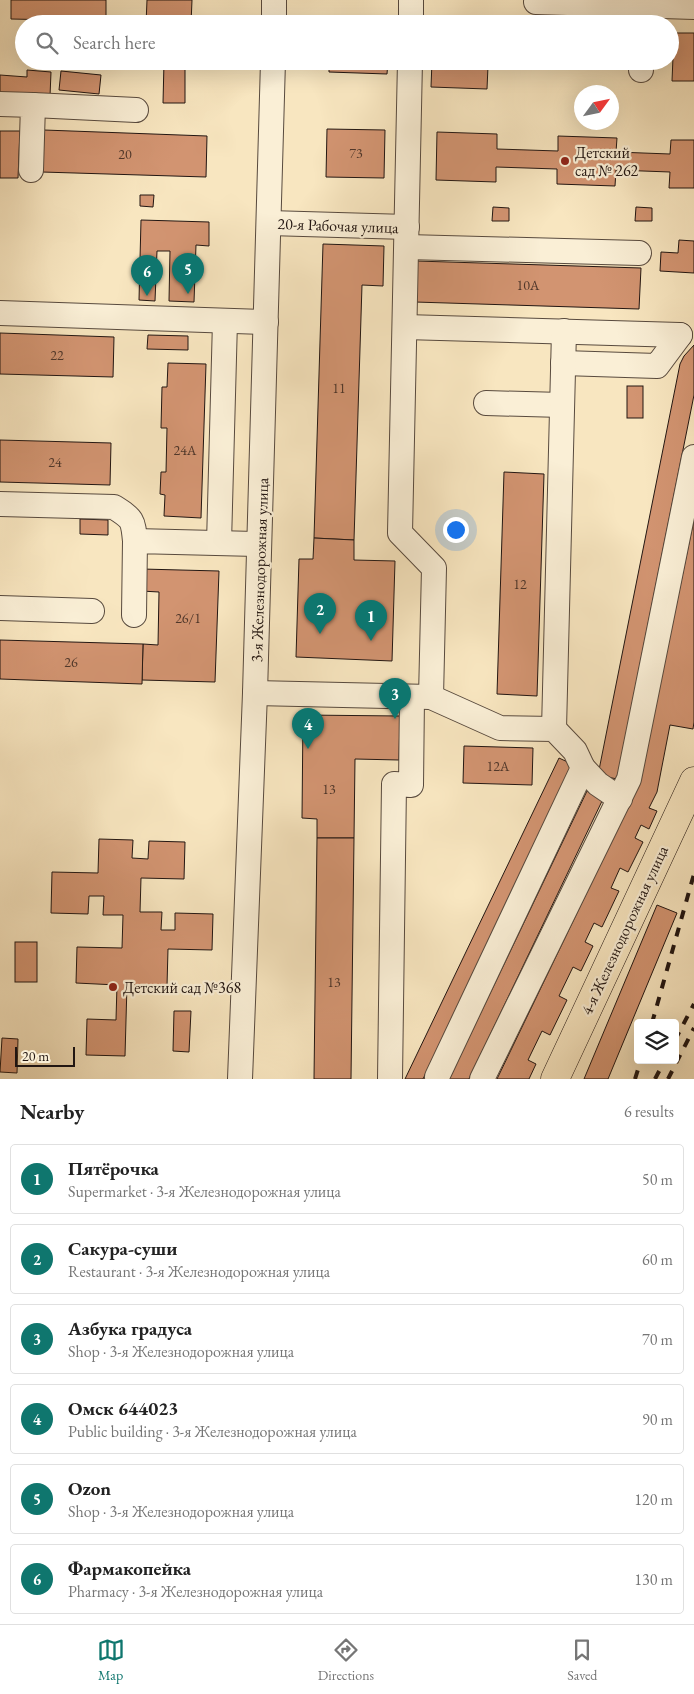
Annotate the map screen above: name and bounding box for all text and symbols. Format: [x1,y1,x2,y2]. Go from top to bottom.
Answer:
search box [15,15,679,70]
icon: search [33,29,61,57]
text: Search here [73,30,155,55]
north arrow [574,85,619,130]
place label: Детский сад № 262 [575,142,639,181]
house number: 73 [349,144,363,162]
house number: 20 [118,145,132,163]
marker: Детский сад № 262 [559,155,571,167]
street label: 20-я Рабочая улица [277,213,399,238]
pin: 5 [172,253,204,294]
pin: 6 [131,255,163,296]
house number: 10А [516,276,540,294]
house number: 22 [50,346,64,364]
house number: 11 [332,379,346,397]
house number: 24А [173,441,197,459]
house number: 24 [48,453,62,471]
street label: 3-я Железнодорожная улица [246,477,273,663]
your location [443,517,469,543]
house number: 12 [513,575,527,593]
pin: 2 [304,593,336,634]
pin: 1 [355,600,387,641]
house number: 26/1 [175,609,201,627]
house number: 26 [64,653,78,671]
pin: 3 [379,678,411,719]
pin: 4 [292,708,324,749]
house number: 12А [486,757,510,775]
house number: 13 [322,780,336,798]
street label: 4-я Железнодорожная улица [576,842,673,1018]
house number: 13 [327,973,341,991]
place label: Детский сад №368 [123,977,241,998]
marker: Детский сад №368 [107,981,119,993]
map controls [634,1019,679,1064]
button: layers [634,1019,679,1064]
scale bar [15,1044,75,1067]
text: 20 m [22,1047,49,1065]
text: Nearby [20,1098,84,1125]
text: 6 results [624,1101,674,1122]
text: Пятёрочка [68,1156,159,1181]
text: 1 [33,1169,41,1190]
text: 50 m [642,1169,673,1190]
text: Supermarket · 3-я Железнодорожная улица [68,1181,341,1202]
text: Сакура-суши [68,1236,177,1261]
text: 2 [33,1249,41,1270]
text: 60 m [642,1249,673,1270]
text: Restaurant · 3-я Железнодорожная улица [68,1261,330,1282]
text: Азбука градуса [68,1316,192,1341]
text: 3 [33,1329,41,1350]
text: 70 m [642,1329,673,1350]
text: Shop · 3-я Железнодорожная улица [68,1341,294,1362]
text: Омск 644023 [68,1396,178,1421]
text: 4 [33,1409,41,1430]
text: 90 m [642,1409,673,1430]
text: Public building · 3-я Железнодорожная улица [68,1421,357,1442]
text: Ozon [68,1476,111,1501]
text: 5 [33,1489,41,1510]
text: 120 m [634,1489,673,1510]
text: Shop · 3-я Железнодорожная улица [68,1501,294,1522]
text: Фармакопейка [68,1556,191,1581]
text: 6 [33,1569,41,1590]
text: 130 m [634,1569,673,1590]
text: Pharmacy · 3-я Железнодорожная улица [68,1581,323,1602]
tab: Map [97,1636,125,1684]
tab: Directions [318,1636,374,1684]
tab: Saved [567,1636,597,1684]

